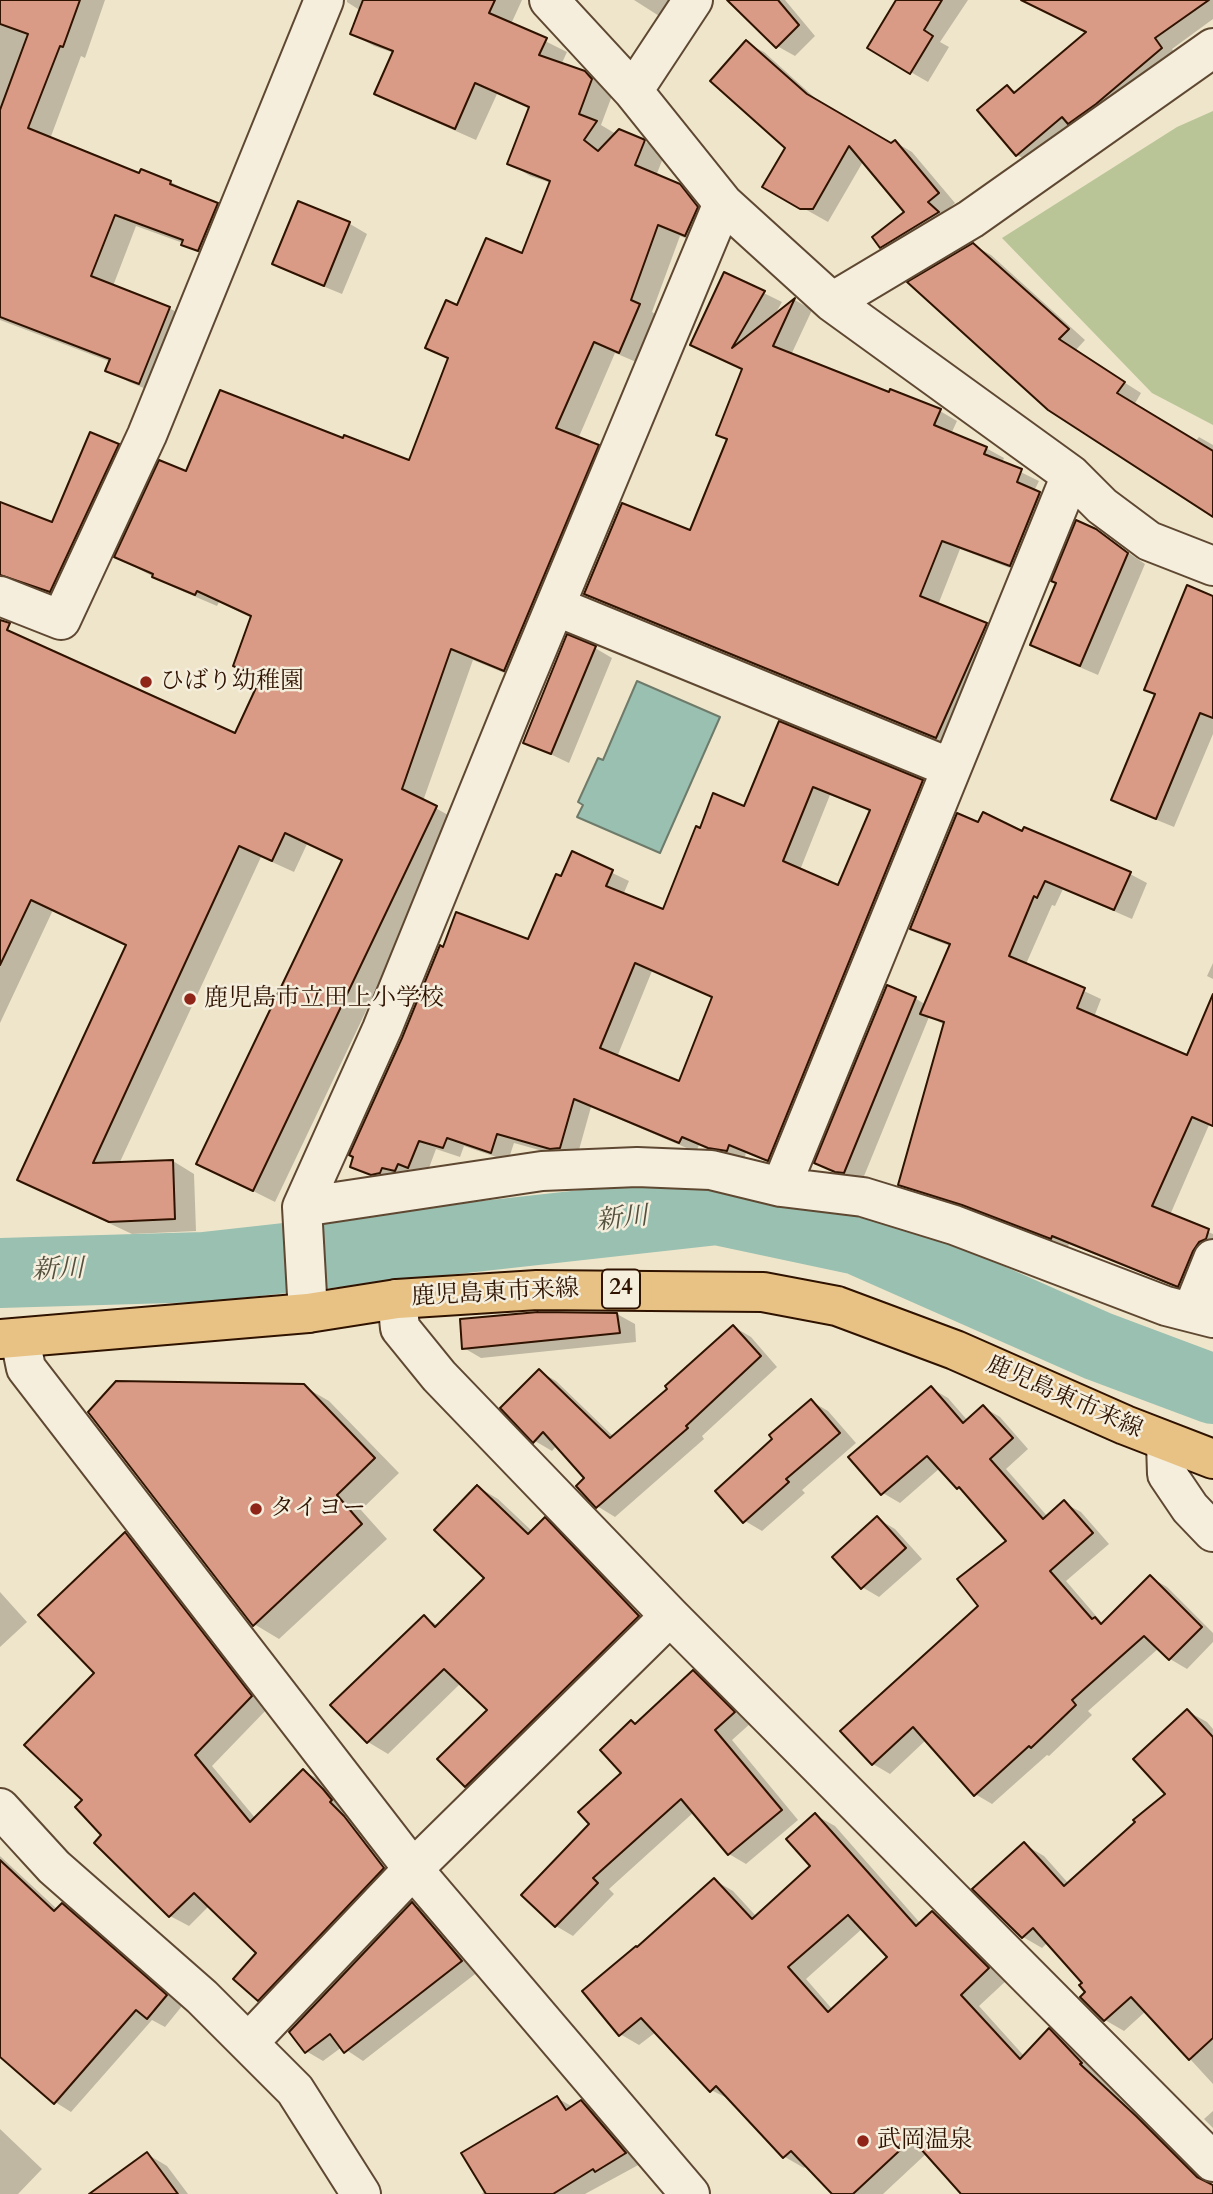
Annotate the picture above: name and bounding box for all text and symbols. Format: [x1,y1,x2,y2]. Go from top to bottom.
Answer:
place label: ひばり幼稚園 [160,668,304,696]
marker: ひばり幼稚園 [138,674,154,690]
place label: 鹿児島市立田上小学校 [204,985,444,1013]
marker: 鹿児島市立田上小学校 [182,991,198,1007]
water label: 新川 [595,1202,649,1238]
water label: 新川 [31,1255,85,1287]
road number: 24 [602,1270,640,1308]
street label: 鹿児島東市来線 [410,1275,580,1313]
street label: 鹿児島東市来線 [981,1351,1147,1445]
place label: タイヨー [270,1495,366,1523]
marker: タイヨー [248,1501,264,1517]
place label: 武岡温泉 [877,2127,973,2155]
marker: 武岡温泉 [855,2133,871,2149]

